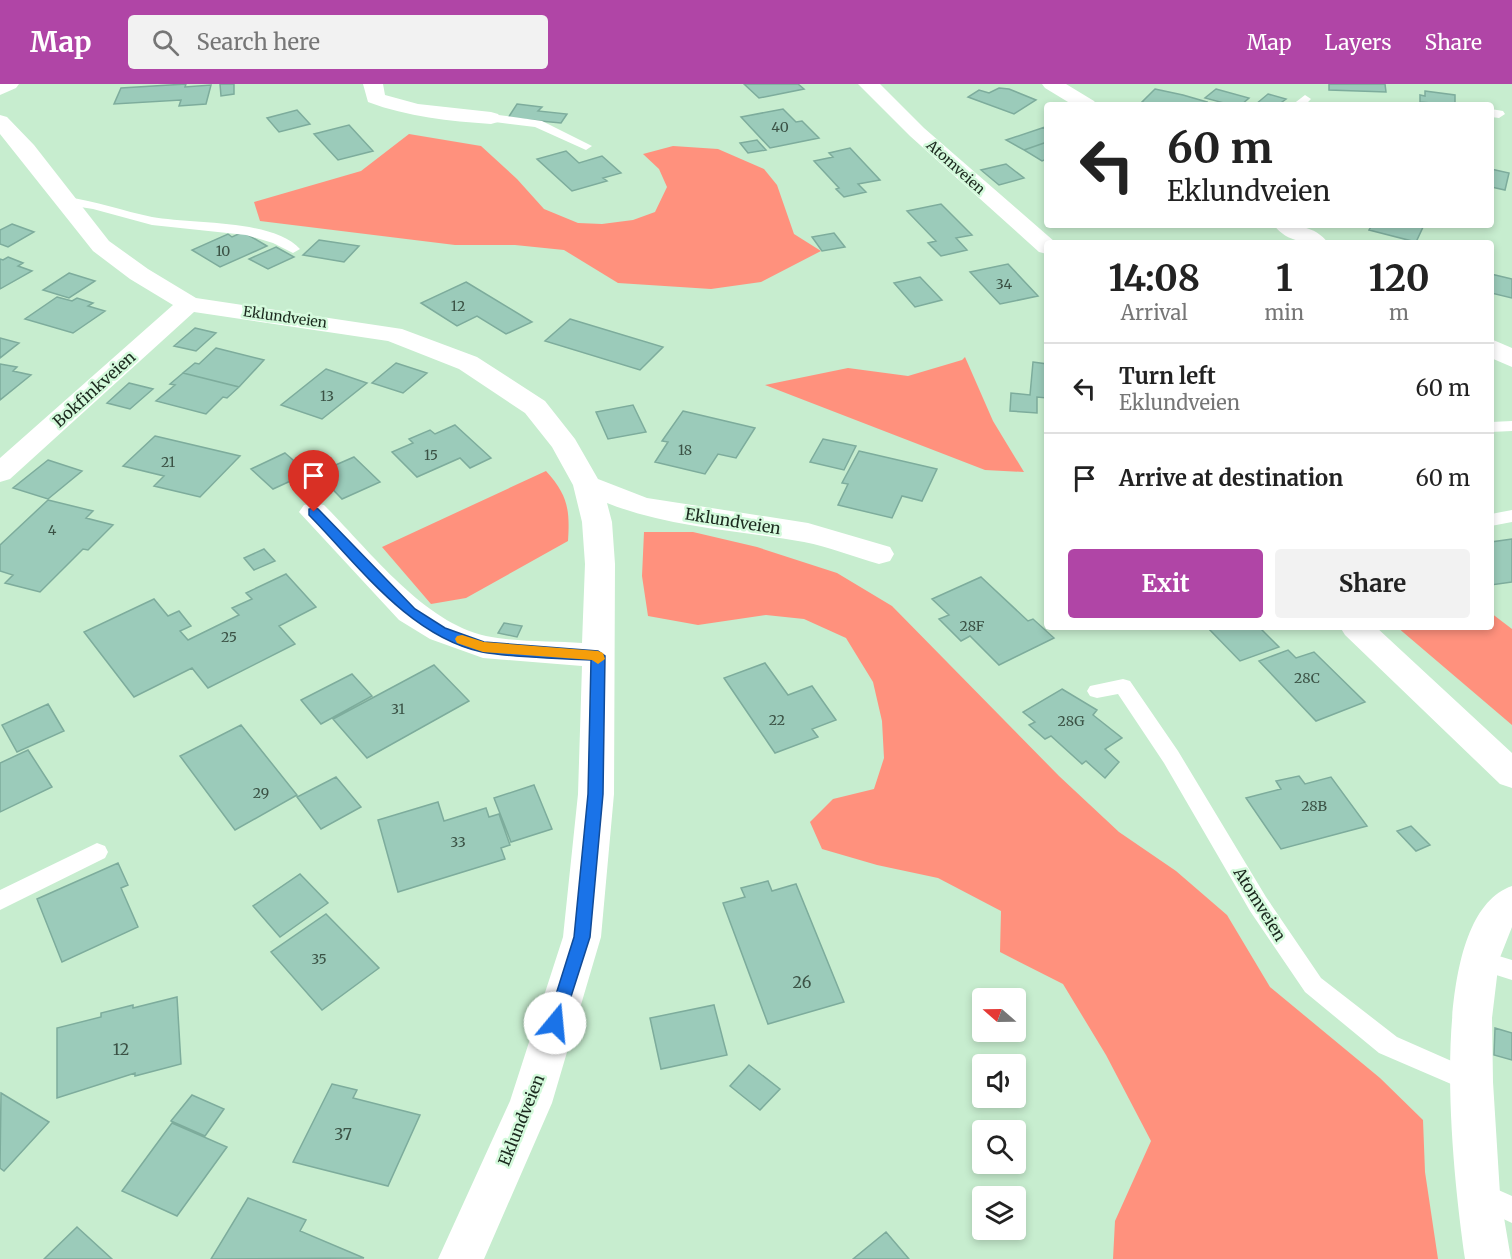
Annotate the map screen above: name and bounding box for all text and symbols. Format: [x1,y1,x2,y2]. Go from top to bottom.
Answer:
search box [128,15,548,69]
text: Map [30,24,92,60]
icon: search [149,26,182,59]
text: Search here [197,28,320,56]
text: Map [1247,29,1292,56]
text: Layers [1325,29,1392,56]
text: Share [1425,29,1482,56]
house number: 40 [771,118,789,136]
text: 60 m [1167,122,1273,174]
icon: left [1068,126,1146,204]
street label: Atomveien [922,135,989,198]
text: Eklundveien [1167,174,1330,208]
house number: 10 [216,242,230,260]
text: 14:08 [1108,256,1200,301]
text: 1 [1276,256,1293,301]
text: 120 [1369,256,1429,301]
house number: 34 [996,275,1013,293]
house number: 12 [451,297,465,315]
text: Arrival [1121,300,1188,325]
text: min [1265,300,1304,325]
text: m [1389,300,1409,325]
street label: Eklundveien [242,302,328,332]
street label: Bokfinkveien [49,346,140,431]
text: Turn left [1119,362,1216,390]
icon: left [1068,372,1101,405]
text: 60 m [1416,374,1470,402]
house number: 13 [320,387,334,405]
text: Eklundveien [1119,390,1240,415]
house number: 18 [678,441,692,459]
house number: 15 [424,446,438,464]
pin [288,450,339,512]
house number: 21 [161,453,175,471]
icon: arrive [297,459,330,492]
icon: arrive [1068,462,1101,495]
text: Arrive at destination [1119,464,1343,492]
text: 60 m [1416,464,1470,492]
street label: Eklundveien [684,504,783,539]
house number: 4 [48,521,57,539]
button: Exit [1068,549,1263,618]
button: Share [1275,549,1470,618]
house number: 28F [960,617,985,635]
house number: 25 [221,628,237,646]
house number: 28C [1294,669,1320,687]
house number: 31 [391,700,405,718]
house number: 22 [769,711,785,729]
house number: 28G [1058,712,1084,730]
house number: 29 [253,784,269,802]
house number: 28B [1301,797,1327,815]
house number: 33 [450,833,466,851]
street label: Atomveien [1229,863,1291,945]
house number: 35 [311,950,327,968]
house number: 26 [793,972,812,992]
north arrow [972,988,1026,1042]
map controls [972,988,1026,1240]
position arrow [523,991,587,1055]
house number: 12 [113,1039,129,1059]
button: sound [972,1054,1026,1108]
street label: Eklundveien [494,1071,549,1169]
button: search [972,1120,1026,1174]
house number: 37 [334,1124,352,1144]
button: layers [972,1186,1026,1240]

